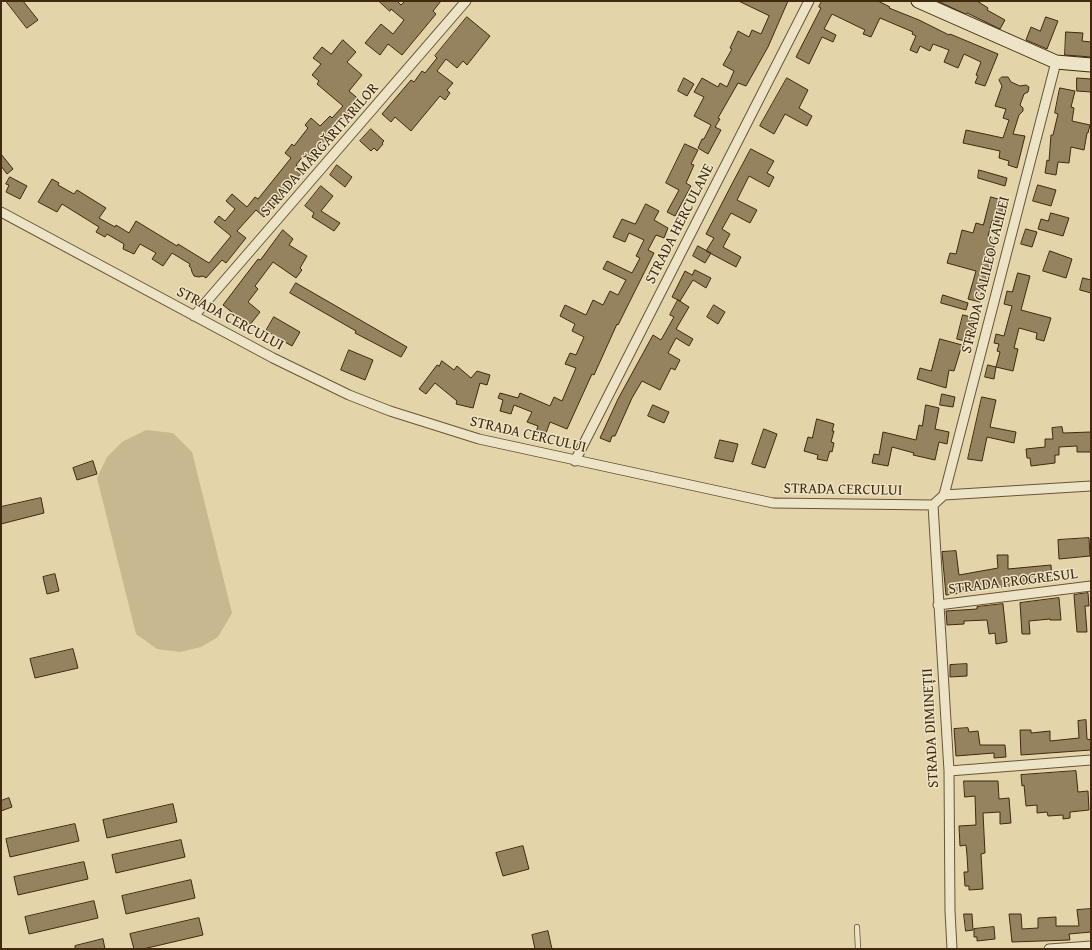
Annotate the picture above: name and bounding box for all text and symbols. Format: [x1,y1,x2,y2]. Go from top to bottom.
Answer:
street label: STRADA MĂRGĂRITARILOR [257,80,383,220]
street label: STRADA HERCULANE [642,161,718,287]
street label: STRADA GALILEO GALILEI [958,195,1014,355]
street label: STRADA CERCULUI [173,283,287,355]
street label: STRADA CERCULUI [468,413,588,457]
street label: STRADA CERCULUI [783,480,903,500]
street label: STRADA PROGRESUL [947,565,1079,599]
street label: STRADA DIMINEȚII [919,668,943,788]

